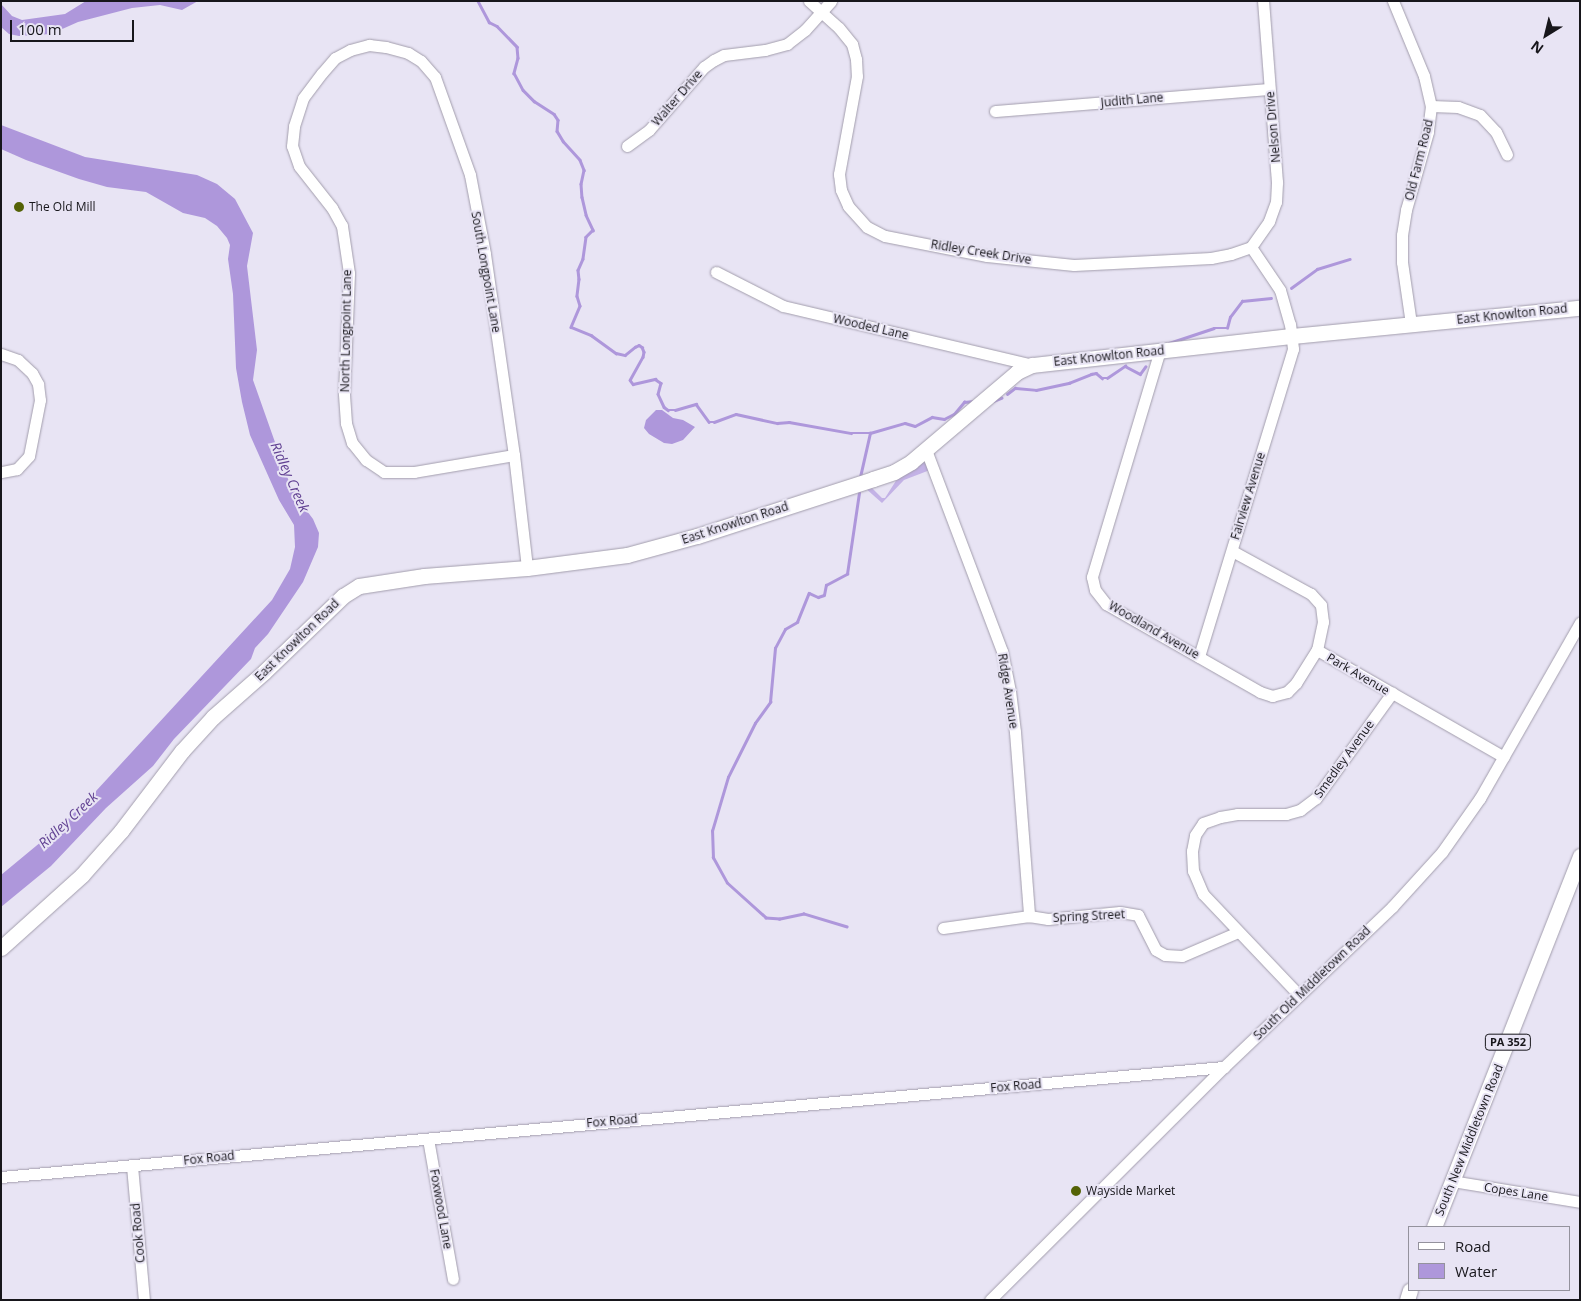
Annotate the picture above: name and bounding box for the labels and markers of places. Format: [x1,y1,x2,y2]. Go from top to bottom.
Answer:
place label: The Old Mill [29,200,96,214]
marker: The Old Mill [13,201,25,213]
place label: Wayside Market [1086,1184,1175,1198]
marker: Wayside Market [1070,1185,1082,1197]

